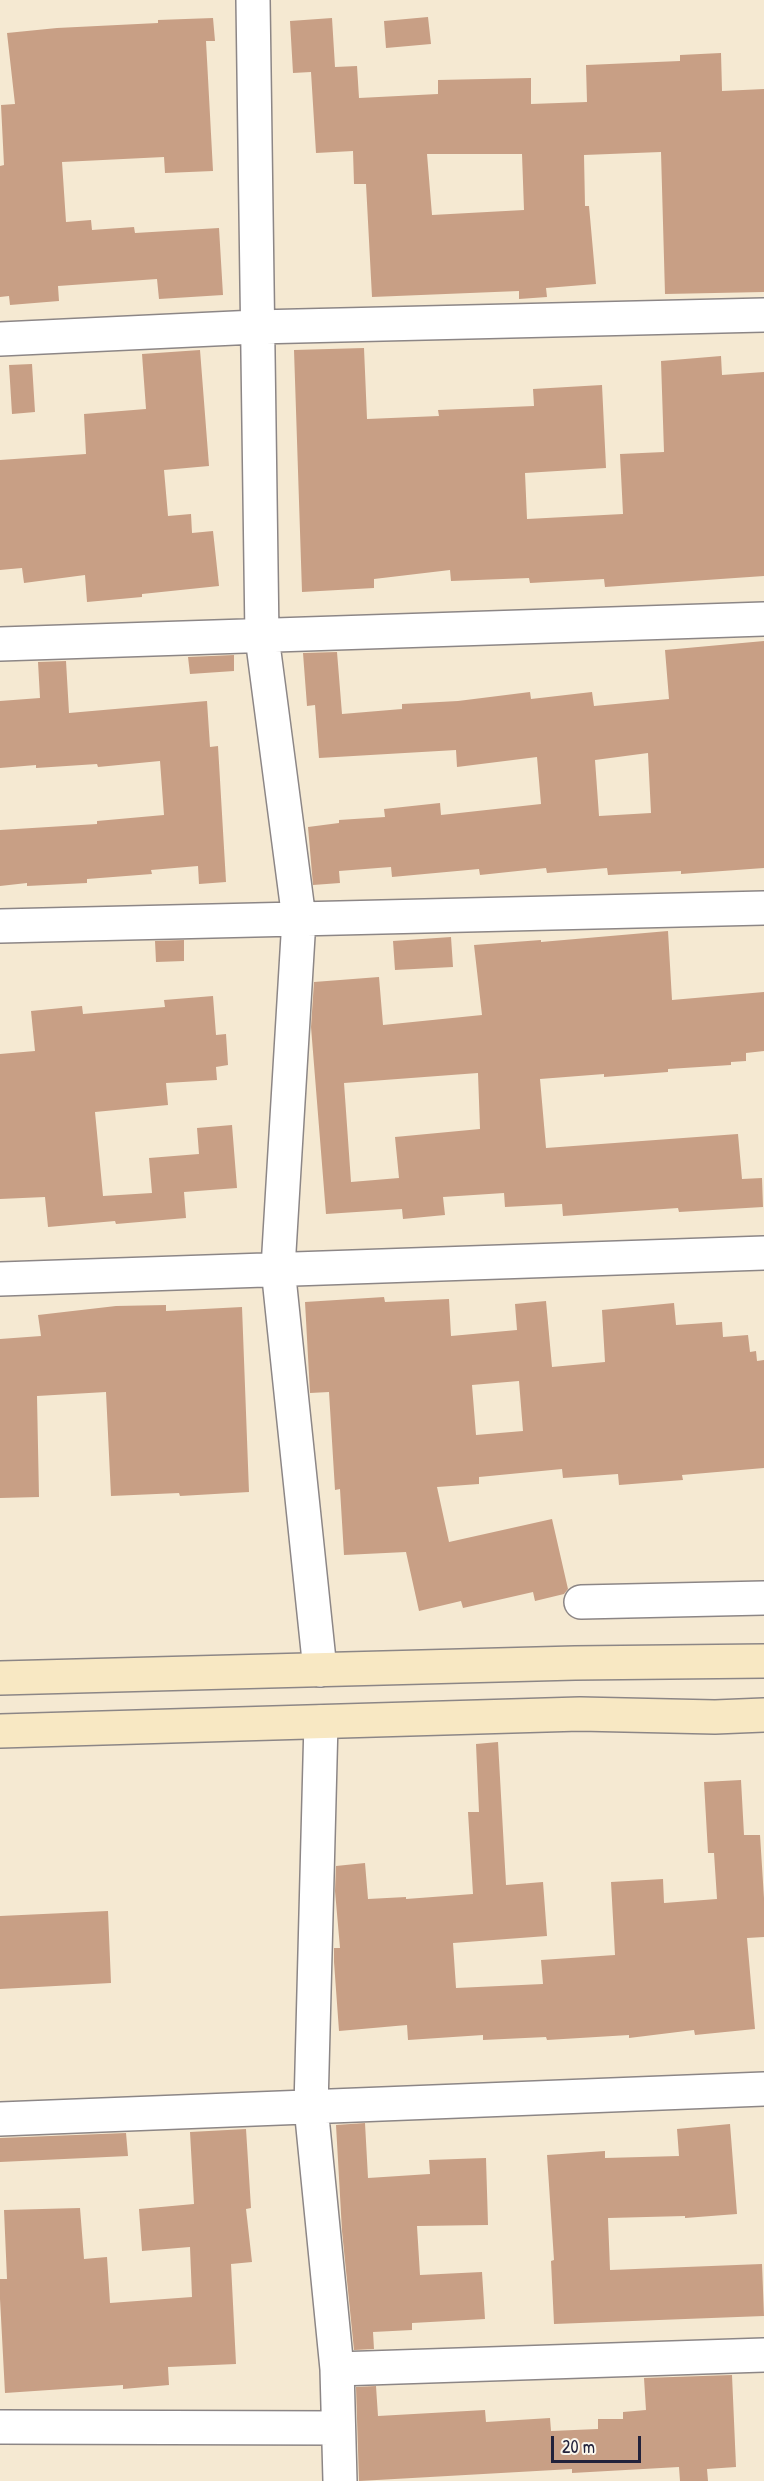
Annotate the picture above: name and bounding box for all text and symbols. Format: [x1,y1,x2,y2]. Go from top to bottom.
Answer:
scale bar [554,2424,644,2462]
text: 20 m [562,2434,595,2459]

